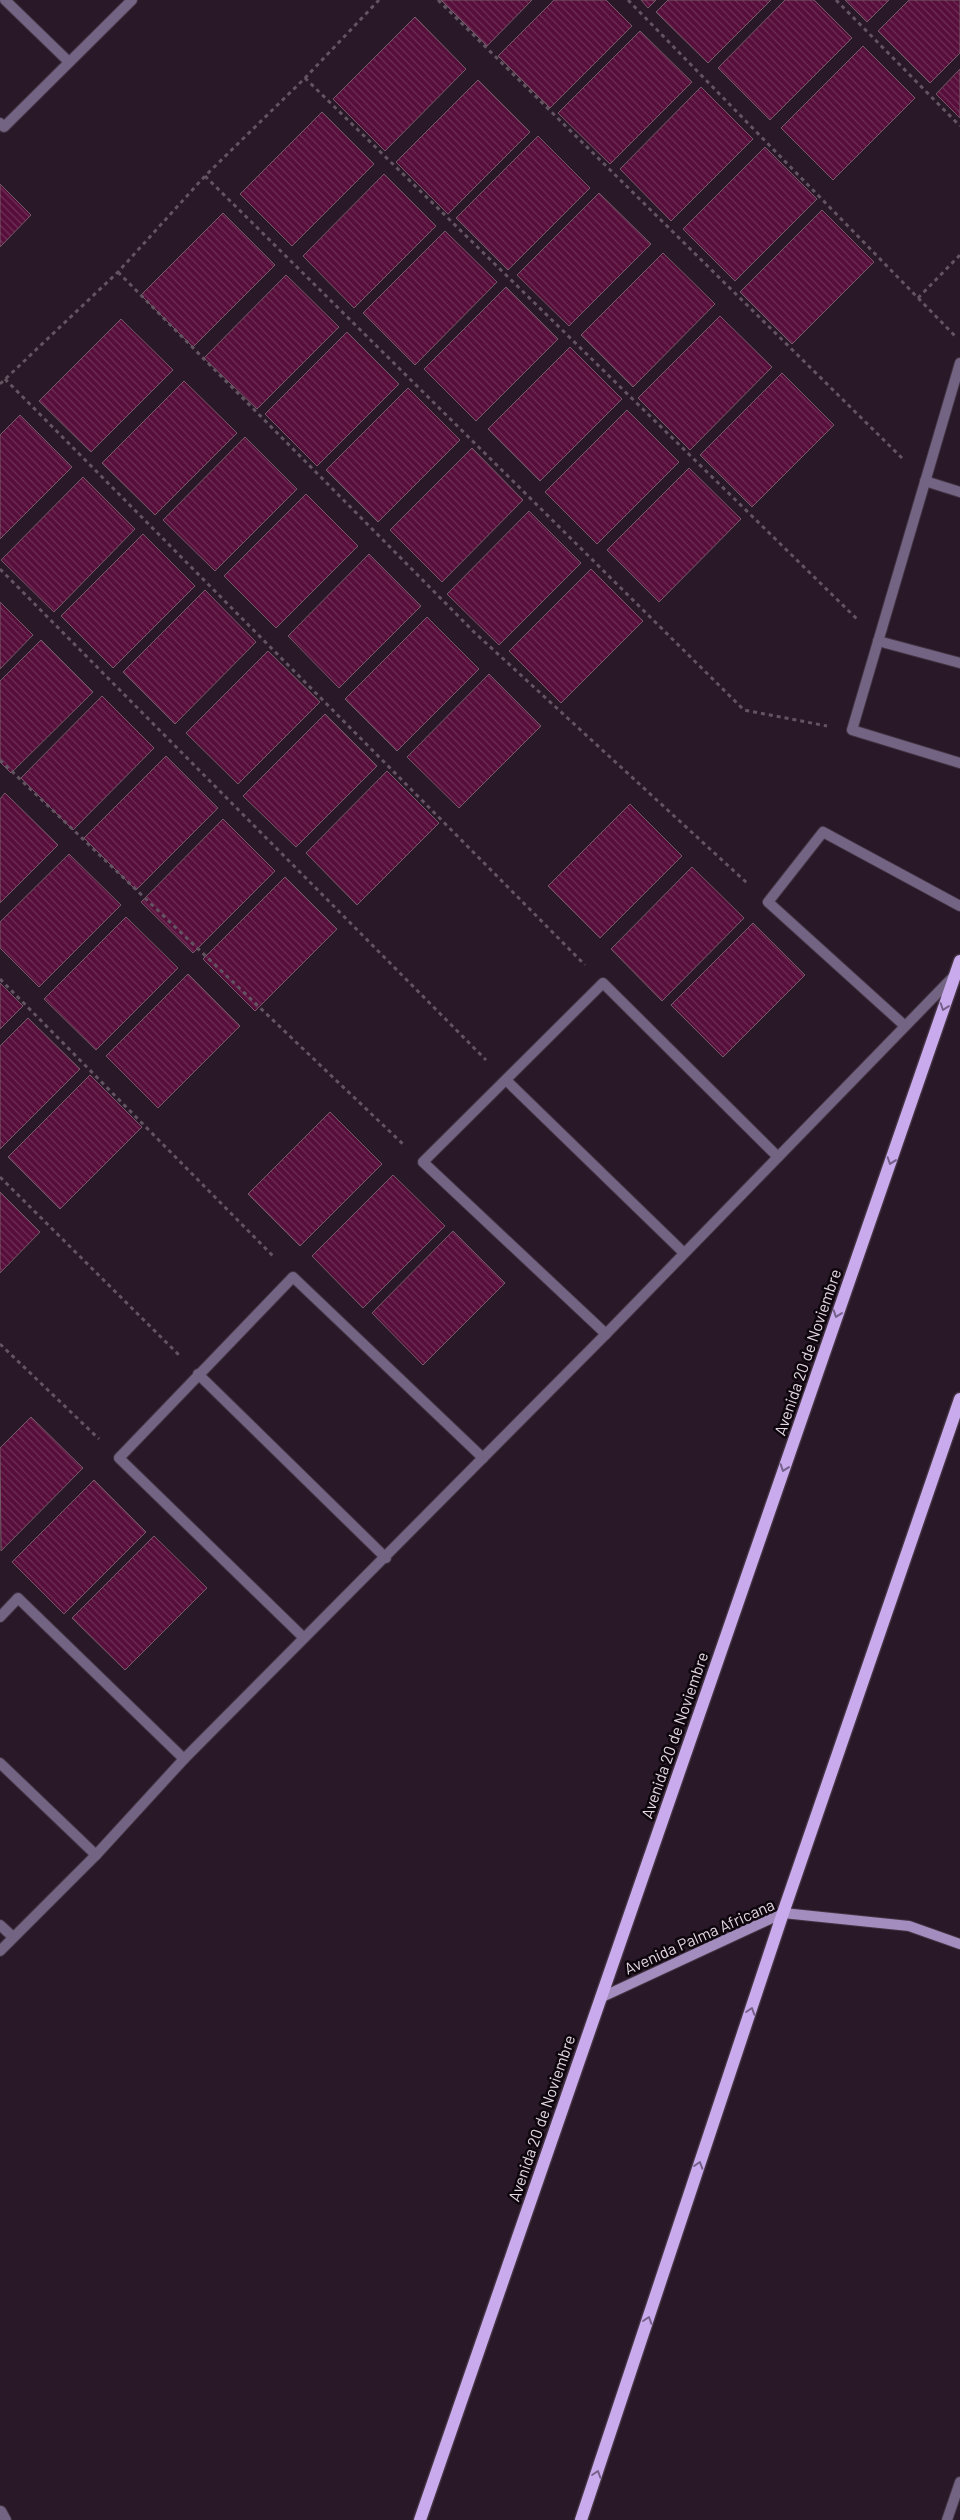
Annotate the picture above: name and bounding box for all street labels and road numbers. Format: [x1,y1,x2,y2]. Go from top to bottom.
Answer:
street label: Avenida 20 de Noviembre [770,1266,844,1438]
street label: Avenida 20 de Noviembre [637,1649,711,1821]
street label: Avenida Palma Africana [621,1894,777,1978]
street label: Avenida 20 de Noviembre [504,2032,578,2204]

